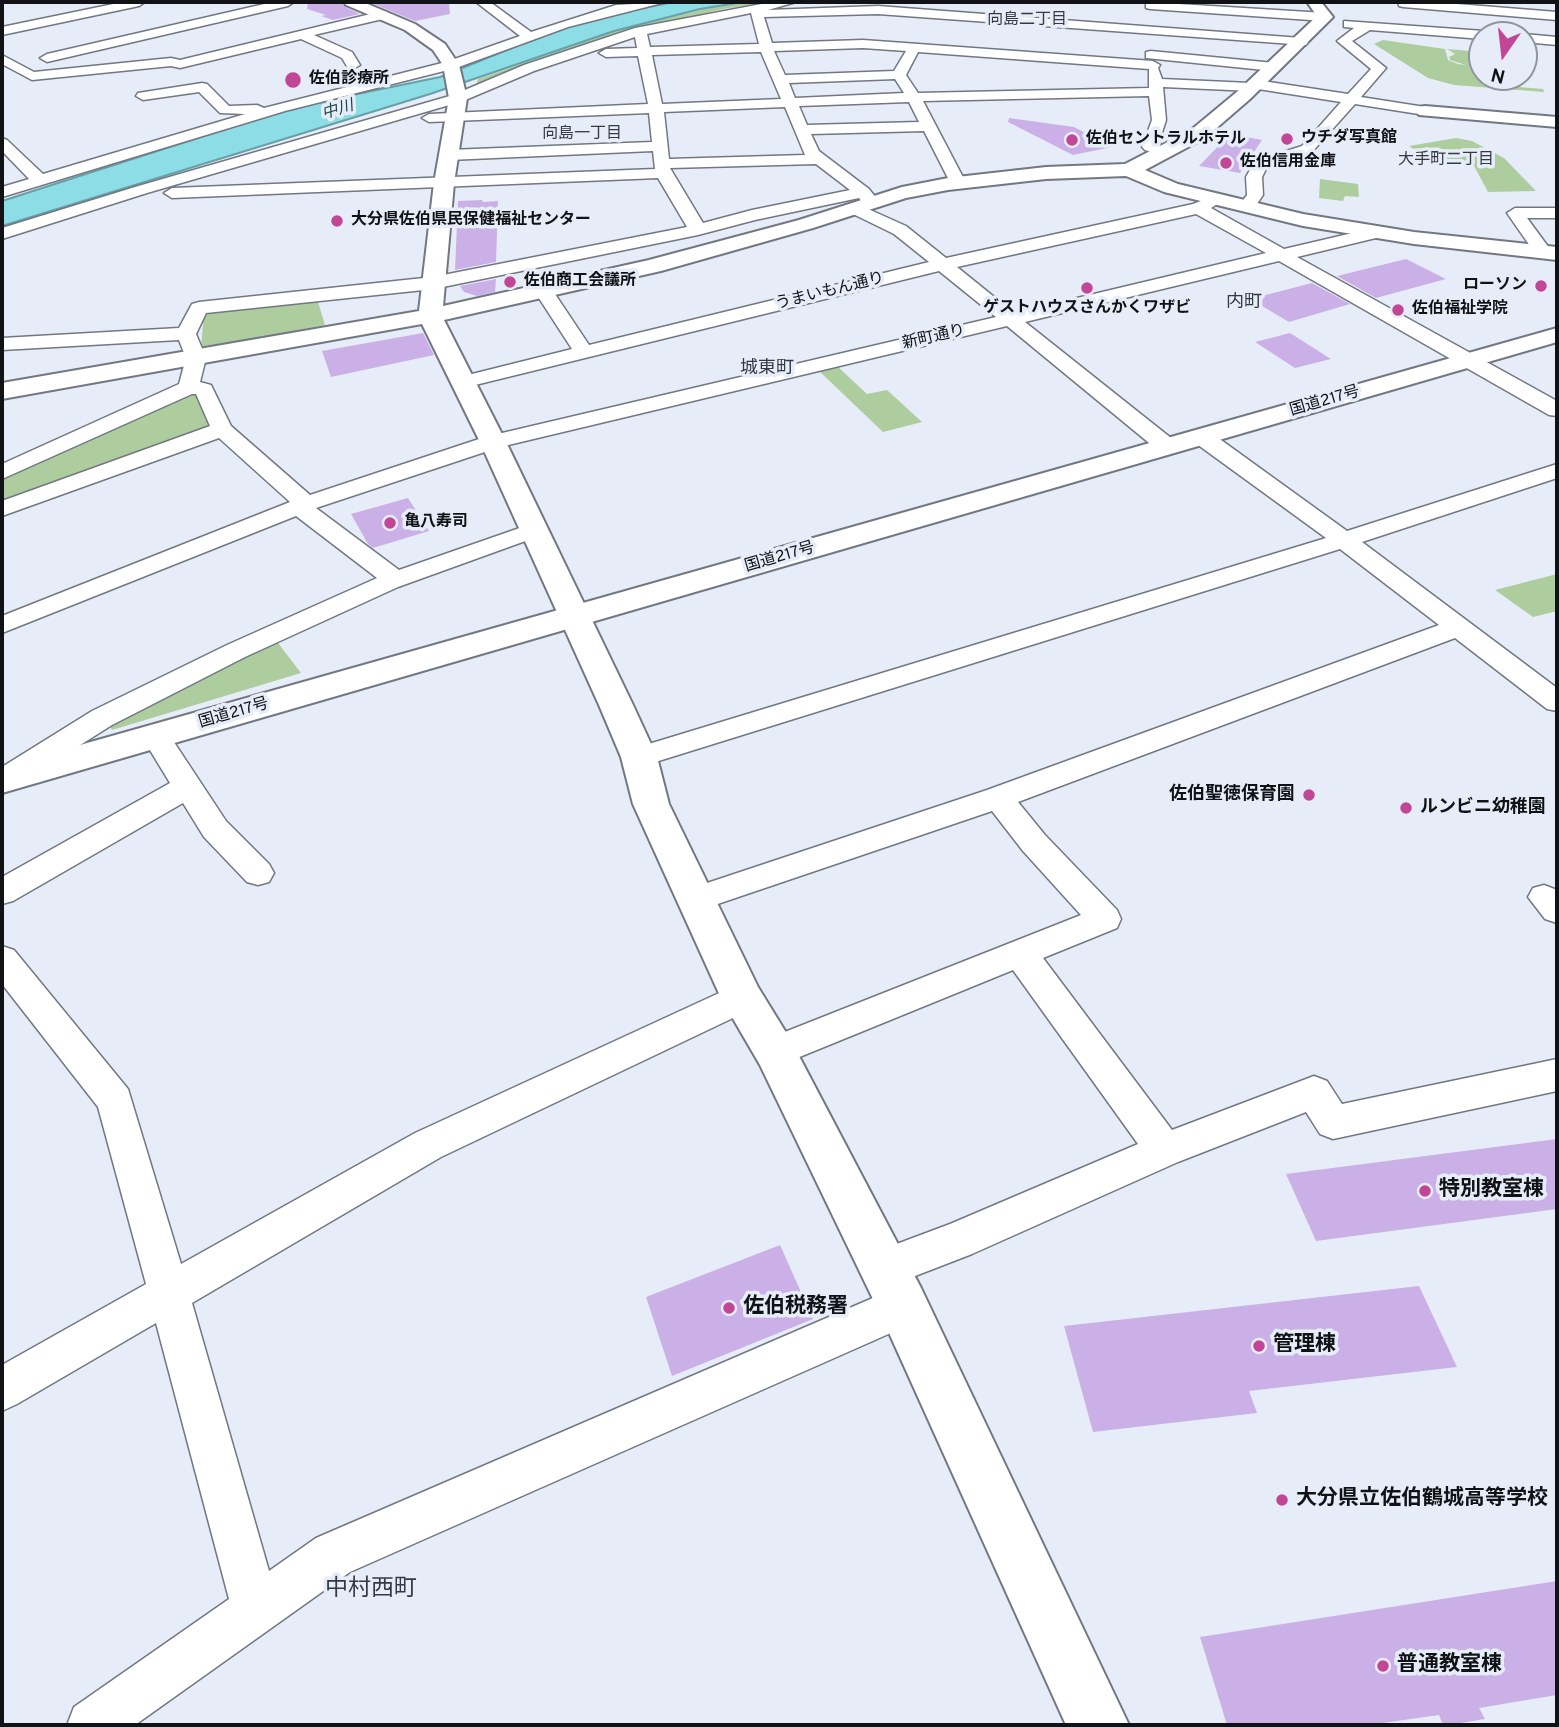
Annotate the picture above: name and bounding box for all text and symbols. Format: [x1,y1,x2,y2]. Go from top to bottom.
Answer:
district label: 向島二丁目 [987,11,1067,31]
north arrow [1468,21,1538,91]
text: N [1489,61,1508,88]
marker: 佐伯診療所 [283,70,303,90]
place label: 佐伯診療所 [309,70,389,90]
water label: 中川 [320,97,356,125]
district label: 向島一丁目 [542,125,622,145]
place label: ウチダ写真館 [1301,129,1397,149]
place label: 佐伯セントラルホテル [1086,130,1246,150]
marker: ウチダ写真館 [1279,131,1295,147]
marker: 佐伯セントラルホテル [1064,132,1080,148]
district label: 大手町二丁目 [1398,151,1494,171]
place label: 佐伯信用金庫 [1240,153,1336,173]
marker: 佐伯信用金庫 [1218,155,1234,171]
place label: 大分県佐伯県民保健福祉センター [351,211,591,231]
marker: 大分県佐伯県民保健福祉センター [329,213,345,229]
street label: うまいもん通り [773,269,887,315]
place label: 佐伯商工会議所 [524,272,636,292]
marker: 佐伯商工会議所 [502,274,518,290]
place label: ローソン [1463,276,1527,296]
marker: ローソン [1533,278,1549,294]
marker: ゲストハウスさんかくワザビ [1079,280,1095,296]
district label: 内町 [1226,292,1262,314]
place label: ゲストハウスさんかくワザビ [983,299,1191,319]
place label: 佐伯福祉学院 [1412,300,1508,320]
marker: 佐伯福祉学院 [1390,302,1406,318]
street label: 新町通り [901,321,967,355]
district label: 城東町 [740,358,794,380]
street label: 国道217号 [1288,383,1362,421]
place label: 亀八寿司 [404,513,468,533]
marker: 亀八寿司 [382,515,398,531]
street label: 国道217号 [743,539,817,577]
street label: 国道217号 [197,695,271,733]
place label: 佐伯聖徳保育園 [1169,784,1295,806]
marker: 佐伯聖徳保育園 [1301,787,1317,803]
place label: ルンビニ幼稚園 [1420,797,1546,819]
marker: ルンビニ幼稚園 [1398,800,1414,816]
place label: 特別教室棟 [1439,1178,1544,1204]
marker: 特別教室棟 [1417,1183,1433,1199]
place label: 佐伯税務署 [743,1295,848,1321]
marker: 佐伯税務署 [721,1300,737,1316]
place label: 管理棟 [1273,1333,1336,1359]
marker: 管理棟 [1251,1338,1267,1354]
place label: 大分県立佐伯鶴城高等学校 [1296,1487,1548,1513]
marker: 大分県立佐伯鶴城高等学校 [1274,1492,1290,1508]
district label: 中村西町 [325,1576,417,1604]
place label: 普通教室棟 [1397,1653,1502,1679]
marker: 普通教室棟 [1375,1658,1391,1674]

